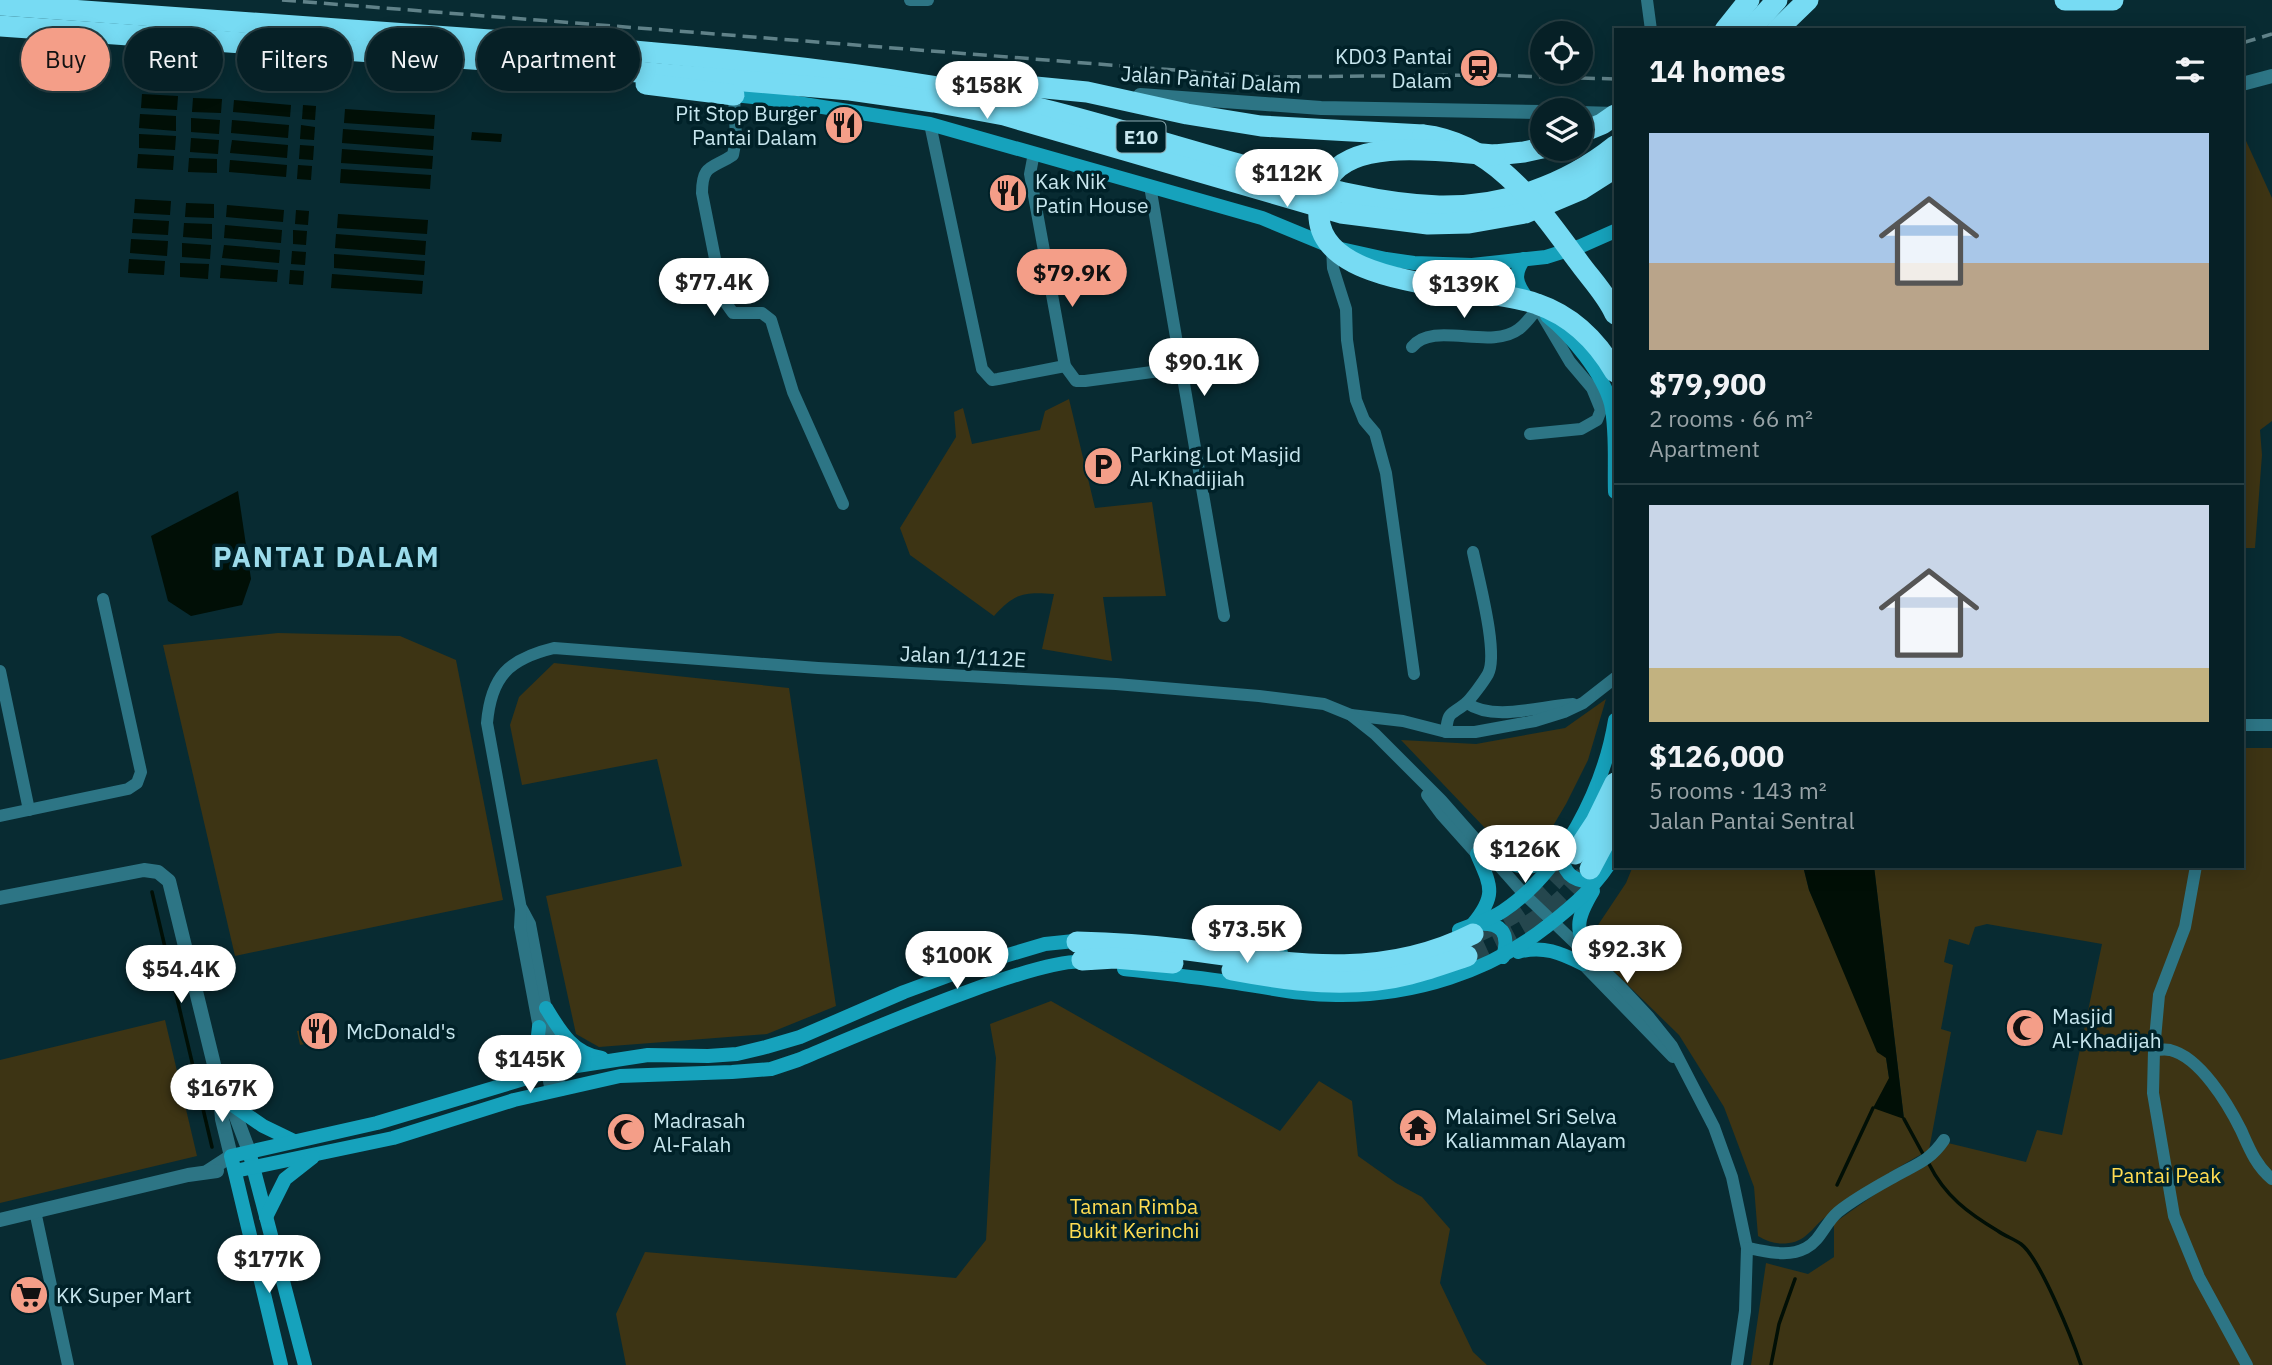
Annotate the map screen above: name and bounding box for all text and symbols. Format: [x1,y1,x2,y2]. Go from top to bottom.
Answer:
map controls [1530,21,1593,161]
button: locate [1530,21,1593,84]
chip: Buy [21,28,110,91]
chip: Rent [124,28,223,91]
chip: Filters [237,28,352,91]
chip: New [366,28,463,91]
chip: Apartment [477,28,640,91]
place label: KD03 Pantai Dalam [1335,42,1452,94]
station icon: KD03 Pantai Dalam [1458,47,1500,89]
text: 14 homes [1649,51,1786,90]
icon: filters [2171,51,2209,89]
street label: Jalan Pantai Dalam [1120,59,1302,99]
pin: $158K [938,61,1036,121]
text: $158K [951,69,1023,99]
button: layers [1530,98,1593,161]
place label: Pit Stop Burger Pantai Dalam [675,99,817,151]
restaurant icon: Pit Stop Burger Pantai Dalam [823,104,865,146]
road number: E10 [1116,122,1166,153]
pin: $112K [1238,150,1336,209]
text: $112K [1251,157,1323,187]
place label: Kak Nik Patin House [1035,167,1149,219]
restaurant icon: Kak Nik Patin House [987,172,1029,214]
icon: home [1866,178,1992,304]
pin: $79.9K [1015,250,1129,309]
text: $79.9K [1033,257,1111,287]
pin: $77.4K [657,258,771,318]
pin: $139K [1415,260,1513,320]
text: $77.4K [675,266,753,296]
text: $139K [1428,268,1500,298]
pin: $90.1K [1147,338,1261,398]
text: $90.1K [1165,346,1243,376]
text: $79,900 [1649,364,1766,403]
text: 2 rooms · 66 m² [1649,403,1813,433]
text: Apartment [1649,433,1760,463]
place label: Parking Lot Masjid Al-Khadijiah [1130,440,1301,492]
parking icon: Parking Lot Masjid Al-Khadijiah [1082,445,1124,487]
district label: PANTAI DALAM [213,538,441,575]
icon: home [1866,550,1992,676]
street label: Jalan 1/112E [899,639,1027,673]
text: $126,000 [1649,736,1784,775]
text: 5 rooms · 143 m² [1649,775,1827,805]
text: Jalan Pantai Sentral [1649,805,1855,835]
pin: $126K [1476,826,1574,885]
text: $126K [1489,833,1561,863]
pin: $73.5K [1190,906,1304,965]
text: $73.5K [1208,913,1286,943]
pin: $92.3K [1570,926,1684,985]
pin: $100K [908,932,1006,991]
text: $92.3K [1588,933,1666,963]
text: $100K [921,939,993,969]
pin: $54.4K [124,946,238,1005]
text: $54.4K [142,953,220,983]
place label: Masjid Al-Khadijah [2052,1002,2162,1054]
mosque icon: Masjid Al-Khadijah [2004,1007,2046,1049]
restaurant icon: McDonald's [298,1010,340,1052]
place label: McDonald's [346,1017,456,1045]
pin: $145K [481,1036,579,1095]
text: $145K [494,1043,566,1073]
pin: $167K [173,1064,271,1124]
text: $167K [186,1072,258,1102]
place label: Malaimel Sri Selva Kaliamman Alayam [1445,1102,1626,1154]
place label: Madrasah Al-Falah [653,1106,746,1158]
temple icon: Malaimel Sri Selva Kaliamman Alayam [1397,1107,1439,1149]
mosque icon: Madrasah Al-Falah [605,1111,647,1153]
park label: Pantai Peak [2111,1161,2221,1189]
park label: Taman Rimba Bukit Kerinchi [1068,1192,1200,1244]
pin: $177K [220,1236,318,1295]
text: $177K [233,1243,305,1273]
supermarket icon: KK Super Mart [8,1274,50,1316]
place label: KK Super Mart [56,1281,192,1309]

